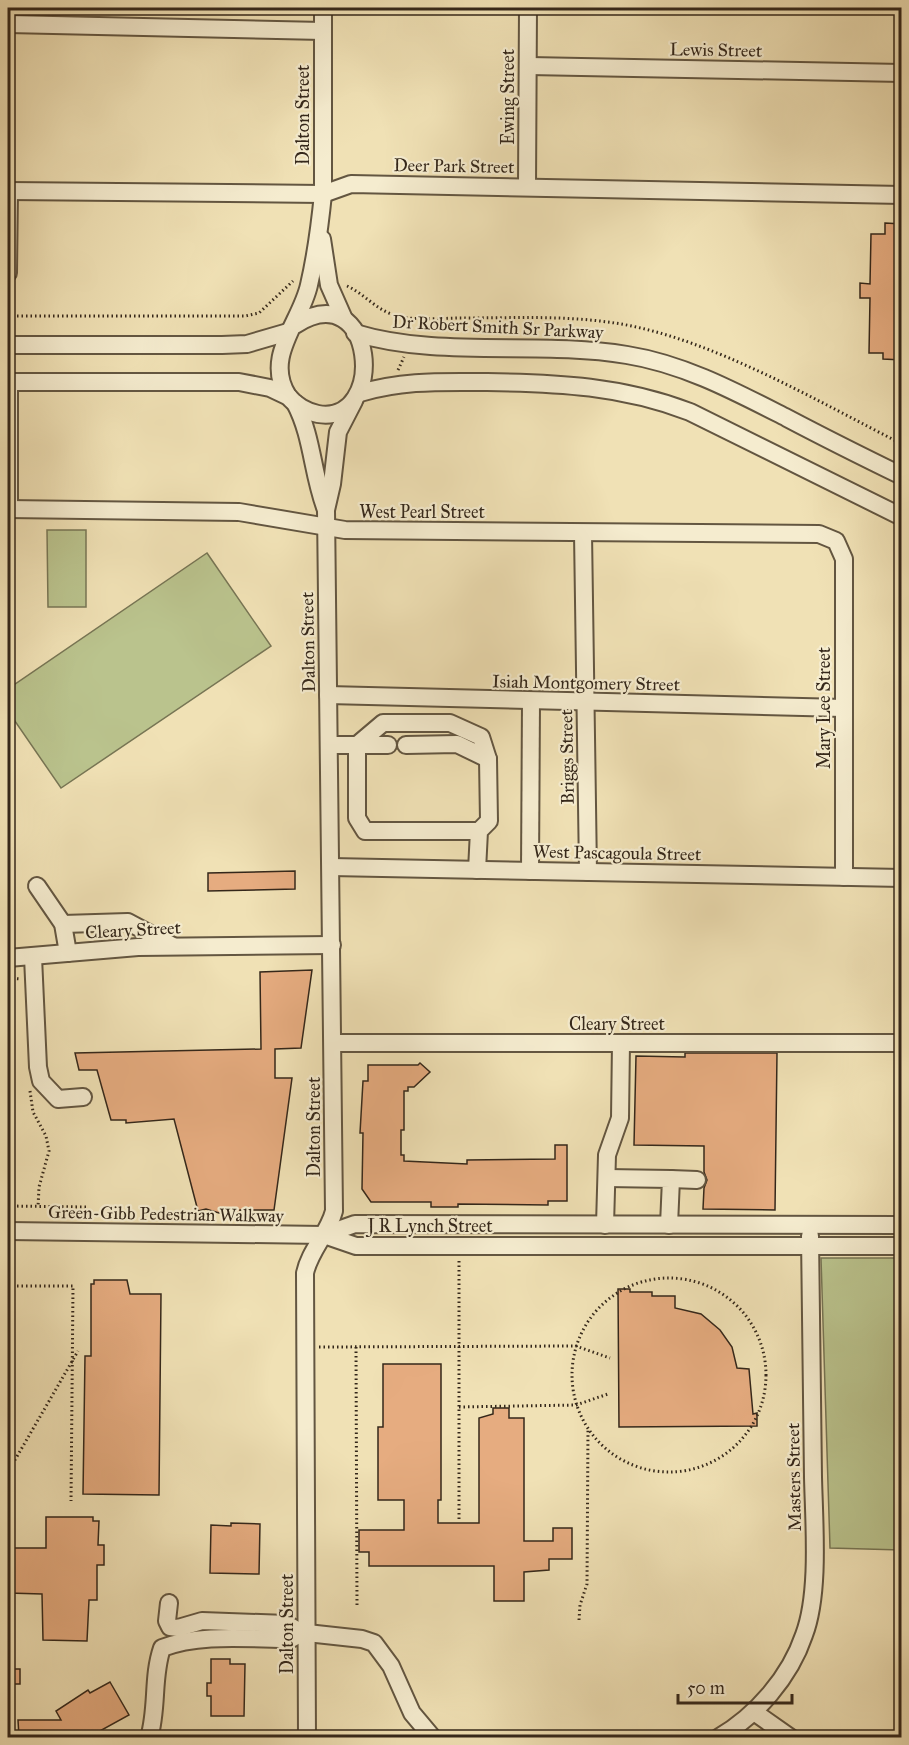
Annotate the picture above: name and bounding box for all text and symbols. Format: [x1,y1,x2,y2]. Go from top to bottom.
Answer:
street label: Lewis Street [669,38,763,62]
street label: Ewing Street [497,48,520,145]
street label: Dalton Street [292,64,314,165]
street label: Deer Park Street [393,154,515,178]
street label: Dr Robert Smith Sr Parkway [392,310,605,344]
street label: West Pearl Street [359,501,485,523]
street label: Dalton Street [296,591,320,692]
street label: Mary Lee Street [813,646,835,769]
street label: Isiah Montgomery Street [492,670,681,697]
street label: Briggs Street [555,708,580,805]
street label: West Pascagoula Street [533,841,702,866]
street label: Cleary Street [85,916,182,943]
street label: Cleary Street [569,1013,666,1035]
street label: Dalton Street [303,1076,325,1177]
street label: Green-Gibb Pedestrian Walkway [48,1201,285,1227]
street label: J R Lynch Street [365,1215,493,1238]
street label: Masters Street [782,1422,806,1531]
street label: Dalton Street [276,1573,298,1674]
scale bar [678,1667,792,1705]
text: 50 m [687,1677,725,1699]

